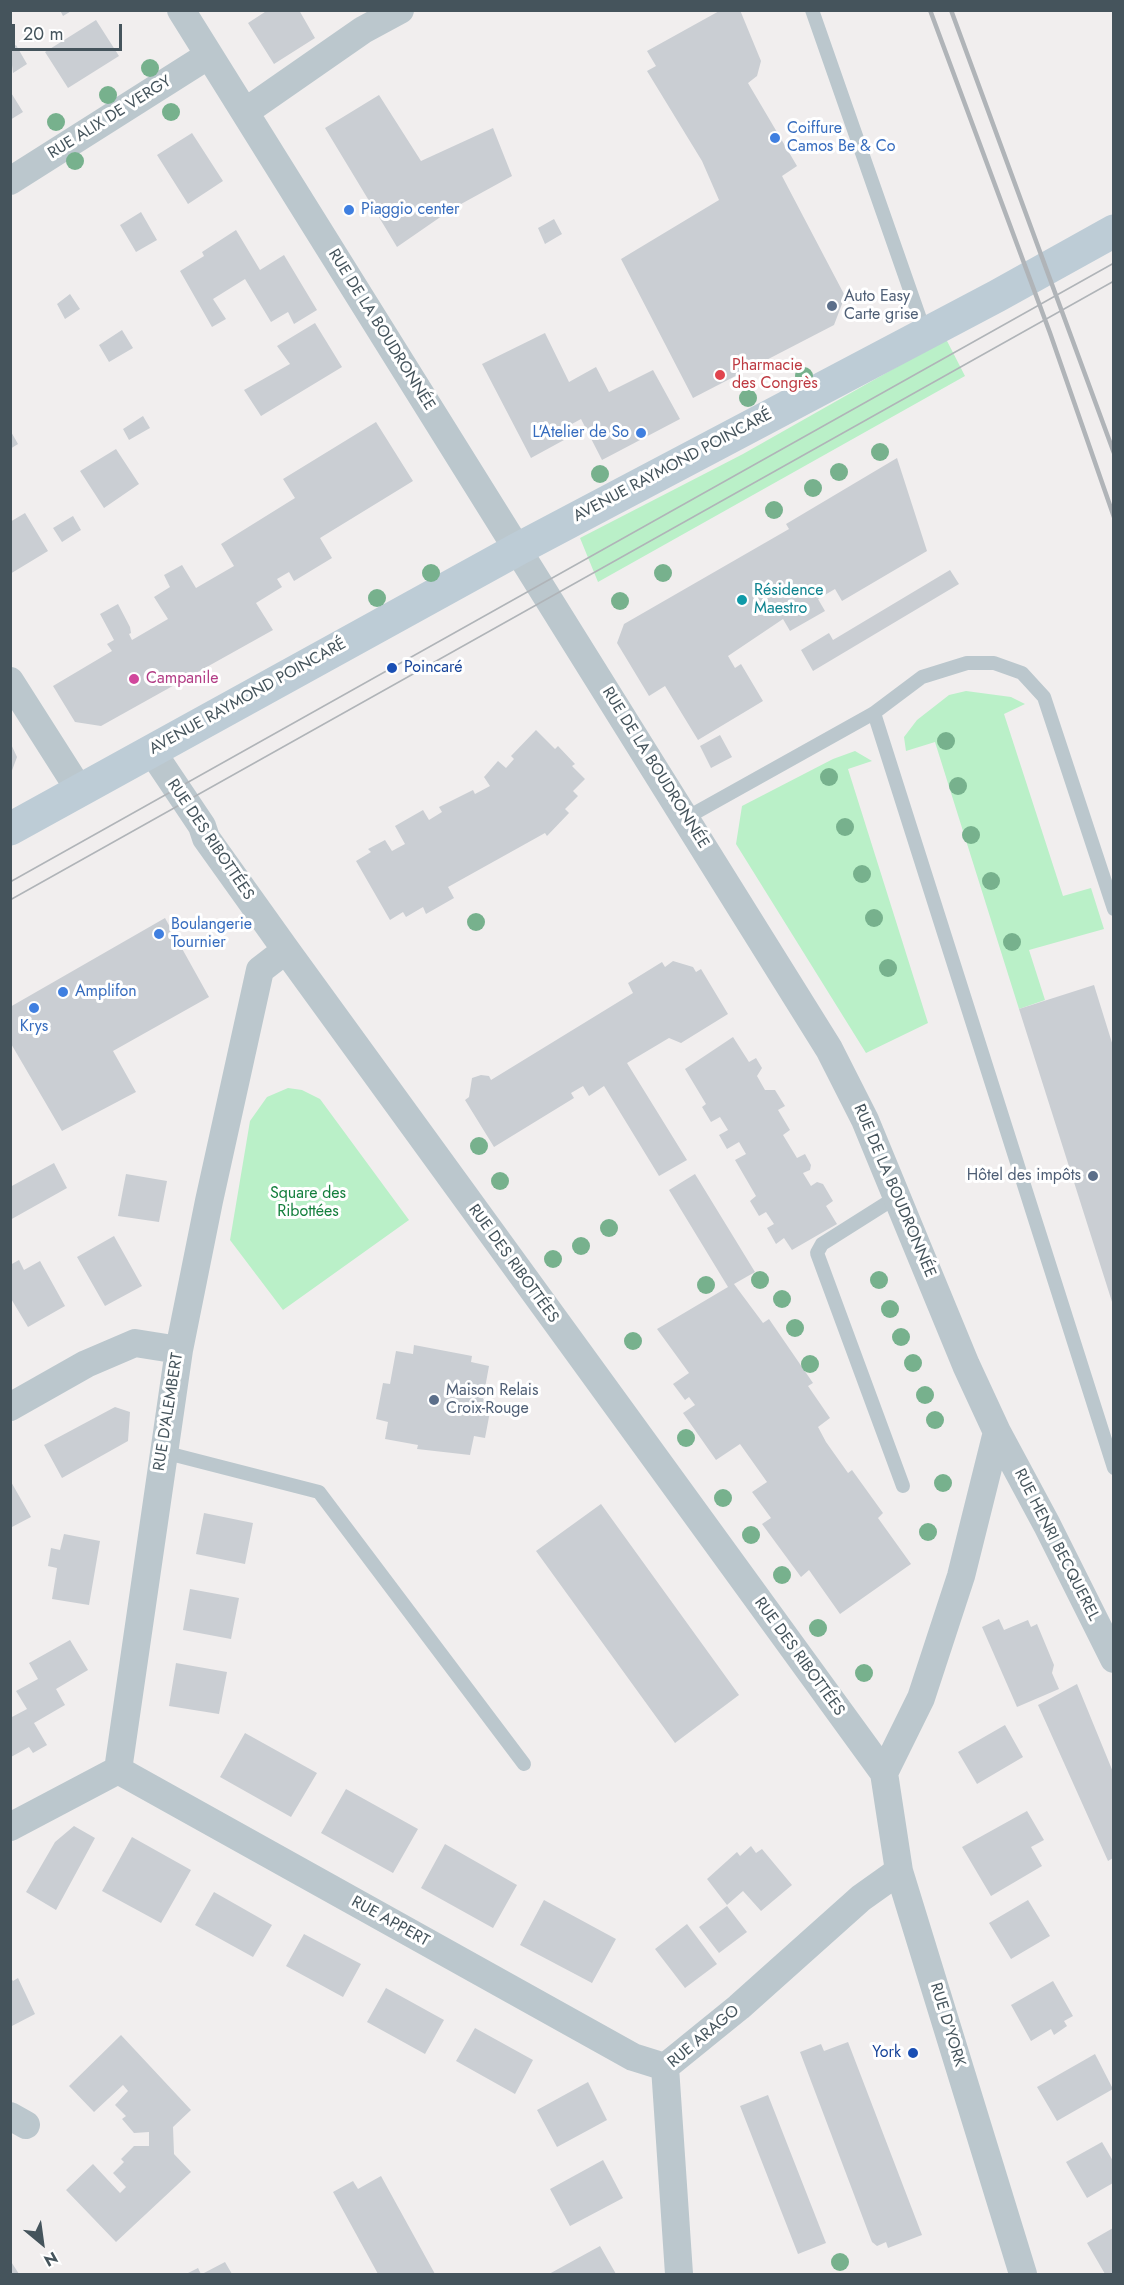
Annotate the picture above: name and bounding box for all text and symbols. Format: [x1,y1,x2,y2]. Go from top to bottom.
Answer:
scale bar [15,12,124,50]
text: 20 m [23,21,63,47]
street label: RUE ALIX DE VERGY [45,72,175,164]
place label: Coiffure Camos Be & Co [787,119,895,157]
marker: Coiffure Camos Be & Co [768,131,782,145]
place label: Piaggio center [361,200,459,220]
marker: Piaggio center [342,203,356,217]
street label: RUE DE LA BOUDRONNÉE [323,246,439,414]
place label: Auto Easy Carte grise [844,287,918,325]
marker: Auto Easy Carte grise [825,299,839,313]
place label: Pharmacie des Congrès [732,356,818,394]
marker: Pharmacie des Congrès [713,368,727,382]
street label: AVENUE RAYMOND POINCARÉ [570,405,776,527]
place label: L'Atelier de So [532,423,629,443]
marker: L'Atelier de So [634,426,648,440]
place label: Résidence Maestro [754,581,823,619]
marker: Résidence Maestro [735,593,749,607]
street label: AVENUE RAYMOND POINCARÉ [146,635,350,759]
place label: Poincaré [404,658,462,678]
marker: Poincaré [385,661,399,675]
place label: Campanile [146,669,218,689]
marker: Campanile [127,672,141,686]
street label: RUE DE LA BOUDRONNÉE [597,684,713,852]
street label: RUE DES RIBOTTÉES [162,776,258,904]
place label: Boulangerie Tournier [171,915,252,953]
marker: Boulangerie Tournier [152,927,166,941]
place label: Amplifon [75,982,137,1002]
marker: Amplifon [56,985,70,999]
marker: Krys [27,1001,41,1015]
place label: Krys [20,1017,48,1037]
street label: RUE DE LA BOUDRONNÉE [849,1101,939,1281]
place label: Hôtel des impôts [967,1166,1081,1186]
marker: Hôtel des impôts [1086,1169,1100,1183]
park label: Square des Ribottées [270,1184,346,1222]
street label: RUE DES RIBOTTÉES [464,1201,562,1327]
street label: RUE D'ALEMBERT [150,1352,188,1472]
place label: Maison Relais Croix-Rouge [446,1381,538,1419]
marker: Maison Relais Croix-Rouge [427,1393,441,1407]
street label: RUE HENRI BECQUEREL [1009,1466,1103,1624]
street label: RUE DES RIBOTTÉES [750,1594,848,1720]
street label: RUE APPERT [348,1893,432,1951]
street label: RUE D'YORK [925,1981,969,2069]
street label: RUE ARAGO [664,2002,744,2072]
place label: York [872,2043,901,2063]
marker: York [906,2046,920,2060]
north arrow [12,2213,72,2273]
text: N [40,2246,62,2272]

